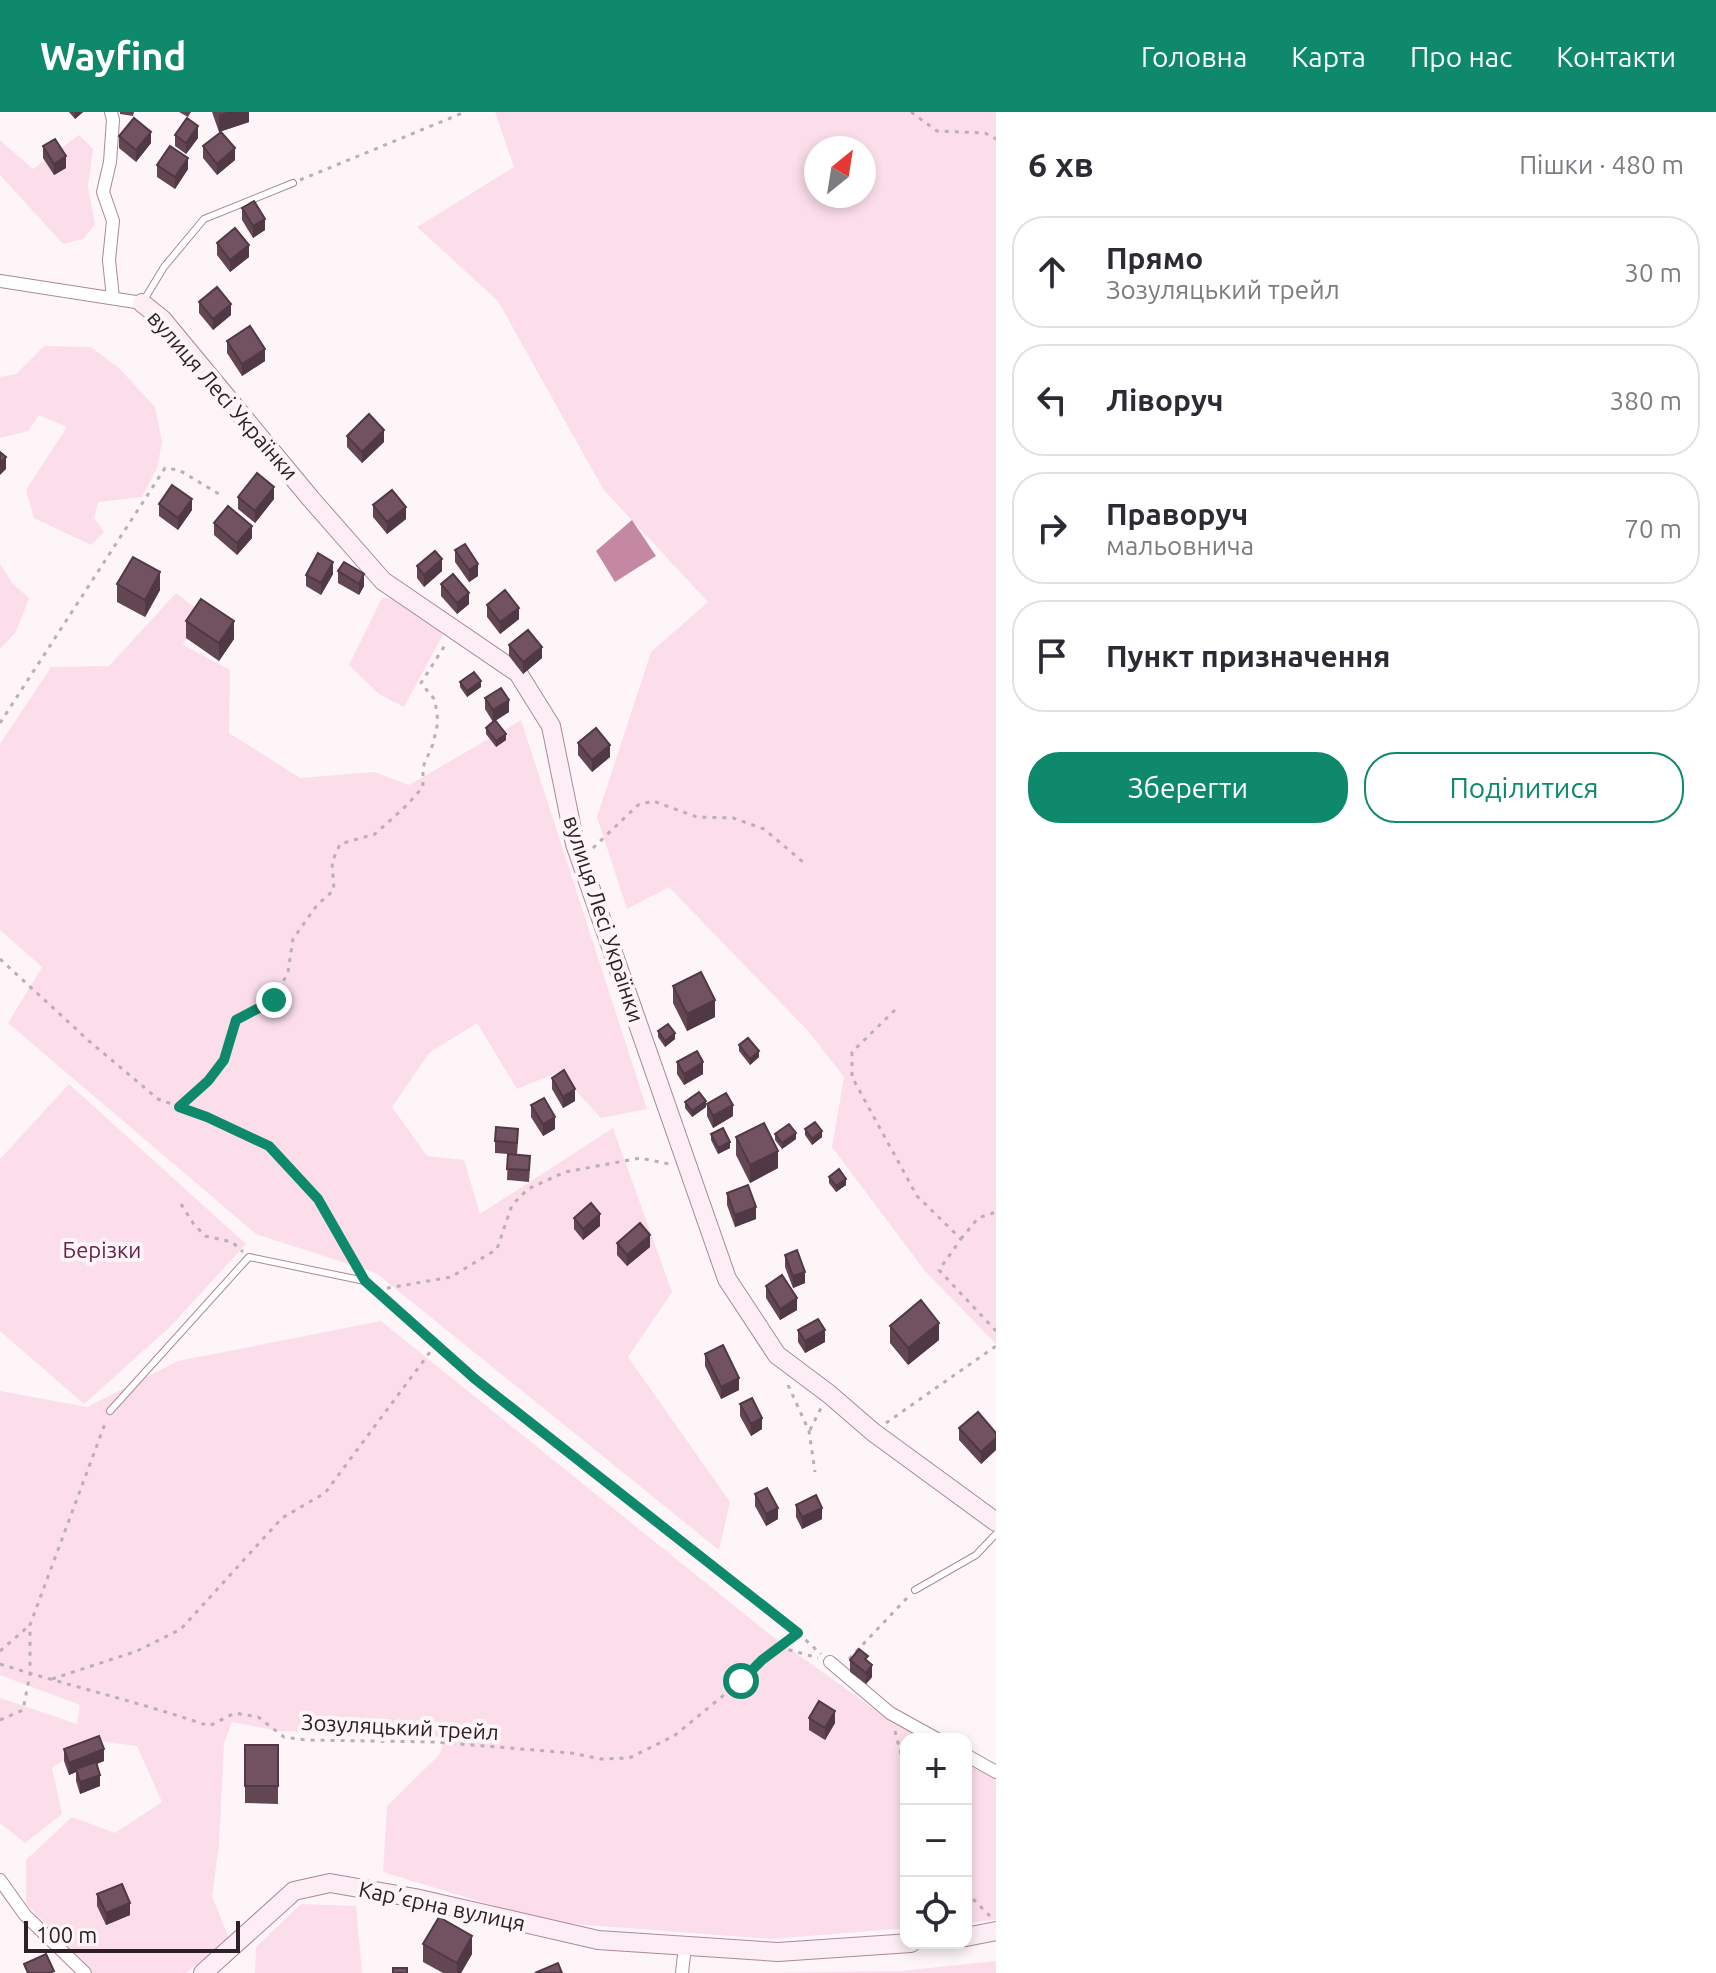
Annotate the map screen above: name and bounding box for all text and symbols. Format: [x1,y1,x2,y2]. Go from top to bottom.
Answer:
text: Wayfind [40,35,186,77]
text: Головна [1141,41,1247,72]
text: Карта [1291,41,1366,72]
text: Про нас [1410,41,1512,72]
text: Контакти [1556,41,1676,72]
north arrow [804,136,876,208]
text: 6 хв [1028,145,1094,183]
text: Пішки · 480 m [1519,150,1684,179]
text: Прямо [1106,241,1203,275]
icon: ahead [1030,250,1074,294]
text: 30 m [1624,258,1682,287]
text: Зозуляцький трейл [1106,275,1340,304]
street label: вулиця Лесі Українки [143,305,304,484]
icon: left [1030,378,1074,422]
text: Ліворуч [1106,383,1224,417]
text: 380 m [1610,386,1682,415]
text: Праворуч [1106,497,1248,531]
icon: right [1030,506,1074,550]
text: 70 m [1624,514,1682,543]
text: мальовнича [1106,531,1254,560]
icon: arrive [1030,634,1074,678]
text: Пункт призначення [1106,639,1390,673]
button: Зберегти [1028,752,1348,823]
button: Поділитися [1364,752,1684,823]
street label: вулиця Лесі Українки [559,812,650,1025]
route end [256,982,292,1018]
park label: Берізки [63,1237,141,1262]
route start [723,1663,759,1699]
street label: Зозуляцький трейл [301,1709,499,1744]
map controls [900,1733,972,1949]
button: + [900,1733,972,1805]
button: − [900,1805,972,1877]
street label: Карʼєрна вулиця [357,1876,528,1935]
button: locate [900,1877,972,1949]
scale bar [24,1917,240,1953]
text: 100 m [36,1922,97,1947]

